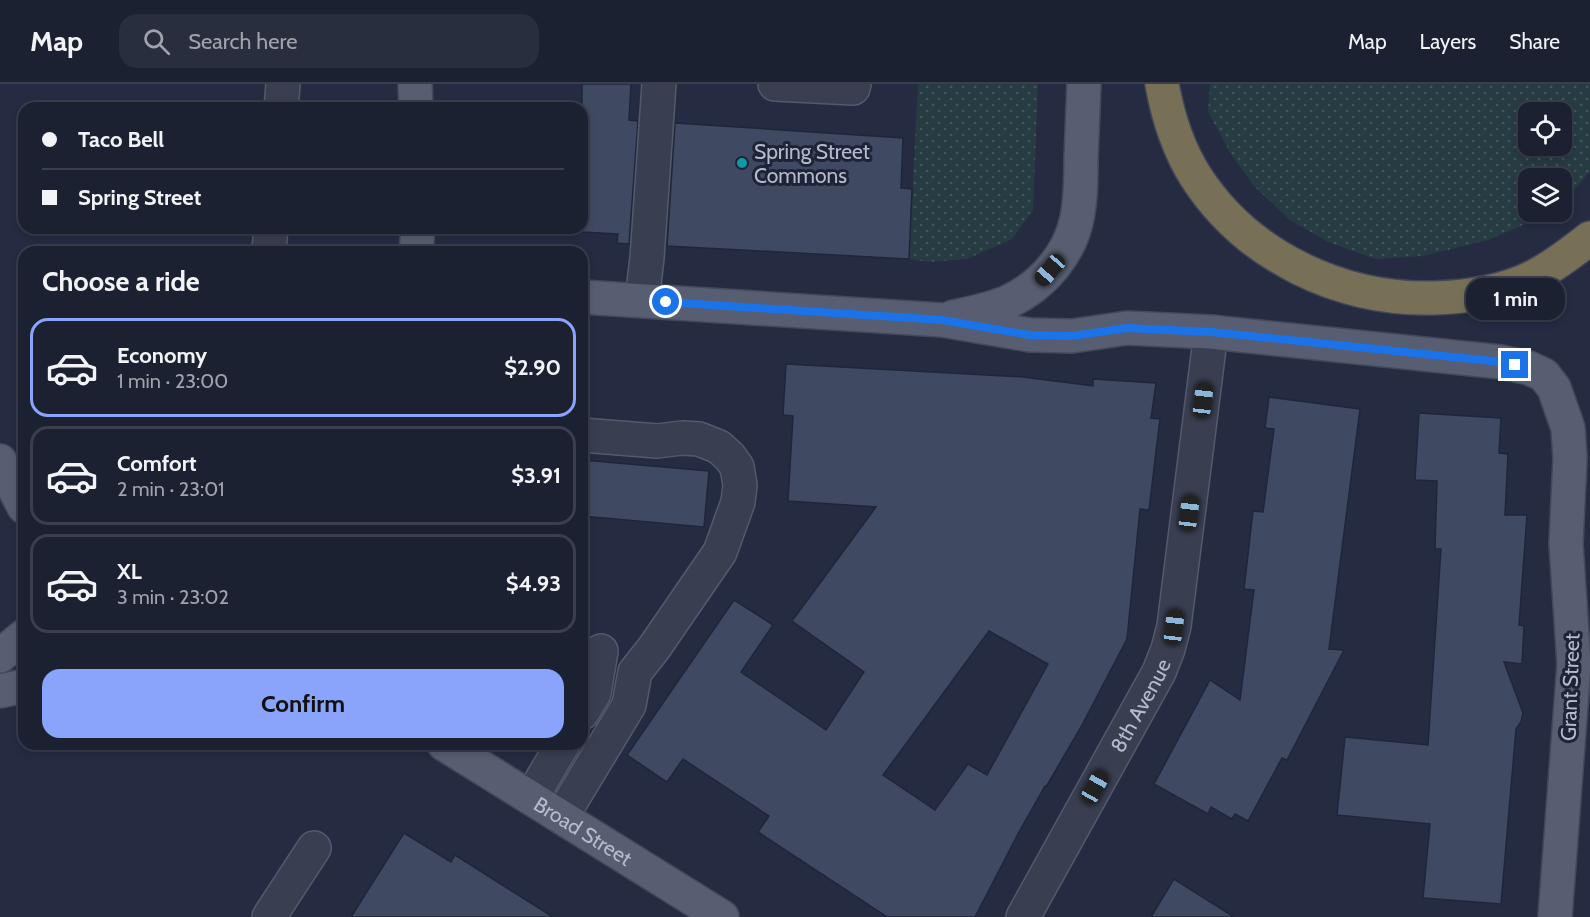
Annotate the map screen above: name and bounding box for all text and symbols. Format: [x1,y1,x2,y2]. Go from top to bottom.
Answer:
search box [119,14,539,68]
text: Map [30,24,83,58]
icon: search [140,25,173,58]
text: Search here [188,28,297,55]
text: Map [1348,29,1387,54]
text: Layers [1420,29,1476,54]
text: Share [1509,29,1560,54]
map controls [1518,102,1572,222]
button: locate [1518,102,1572,156]
text: Taco Bell [78,126,164,153]
place label: Spring Street Commons [754,139,870,188]
marker: Spring Street Commons [735,156,749,170]
button: layers [1518,168,1572,222]
text: Spring Street [78,184,201,211]
car [1031,251,1069,289]
text: Choose a ride [42,265,200,298]
callout: 1 min [1466,278,1564,320]
text: 1 min [1493,287,1538,311]
route start [652,288,679,315]
icon: car [45,341,99,395]
text: Economy [117,342,207,369]
route end [1501,351,1528,378]
text: $2.90 [504,354,561,381]
text: 1 min · 23:00 [117,369,228,393]
car [1192,381,1214,419]
icon: car [45,449,99,503]
text: Comfort [117,450,196,477]
text: $3.91 [511,462,561,489]
text: 2 min · 23:01 [117,477,225,501]
car [1178,494,1200,532]
icon: car [45,557,99,611]
text: XL [117,558,142,585]
text: $4.93 [506,570,561,597]
text: 3 min · 23:02 [117,585,229,609]
car [1163,608,1185,646]
street label: Grant Street [1556,633,1584,741]
street label: 8th Avenue [1105,655,1175,756]
button: Confirm [42,669,564,738]
car [1078,767,1112,807]
street label: Broad Street [530,791,637,871]

